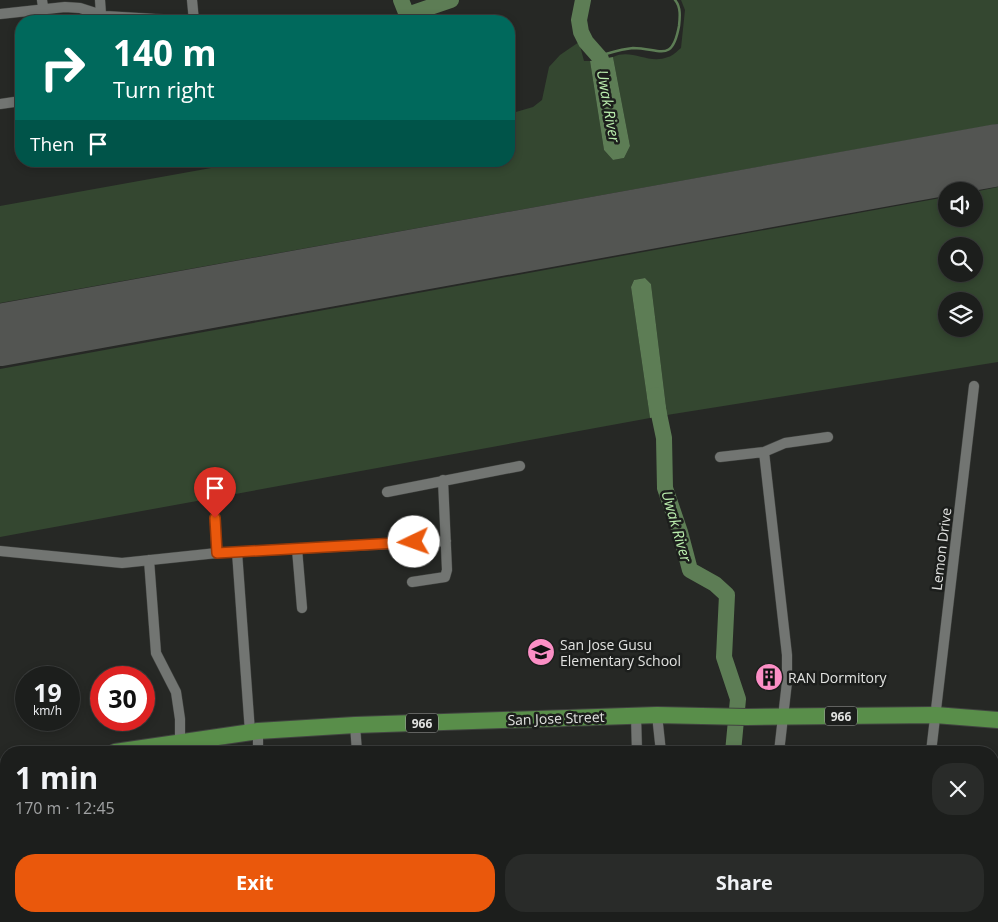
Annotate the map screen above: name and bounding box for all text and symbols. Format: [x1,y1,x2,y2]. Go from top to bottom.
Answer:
text: 140 m [113,29,217,76]
icon: right [30,35,95,100]
water label: Uwak River [593,68,625,145]
text: Turn right [113,74,215,104]
icon: arrive [84,130,112,158]
text: Then [30,131,74,157]
map controls [938,182,983,337]
button: sound [938,182,983,227]
button: search [938,237,983,282]
button: layers [938,292,983,337]
pin [194,467,236,518]
icon: arrive [201,474,229,502]
water label: Uwak River [657,488,697,565]
street label: Lemon Drive [927,506,956,591]
position arrow [387,515,439,567]
place label: San Jose Gusu Elementary School [560,635,681,670]
school or university icon: San Jose Gusu Elementary School [526,637,556,667]
building icon: RAN Dormitory [754,662,784,692]
speed limit sign: 30 [90,666,155,731]
place label: RAN Dormitory [788,668,888,687]
text: 19 [33,675,62,709]
text: km/h [33,702,62,719]
road number: 966 [825,706,857,726]
street label: San Jose Street [507,707,605,729]
road number: 966 [406,714,438,732]
text: 1 min [15,757,98,798]
button: close [932,763,984,815]
text: 170 m · 12:45 [15,797,115,819]
button: Exit [15,854,495,912]
button: Share [505,854,984,912]

